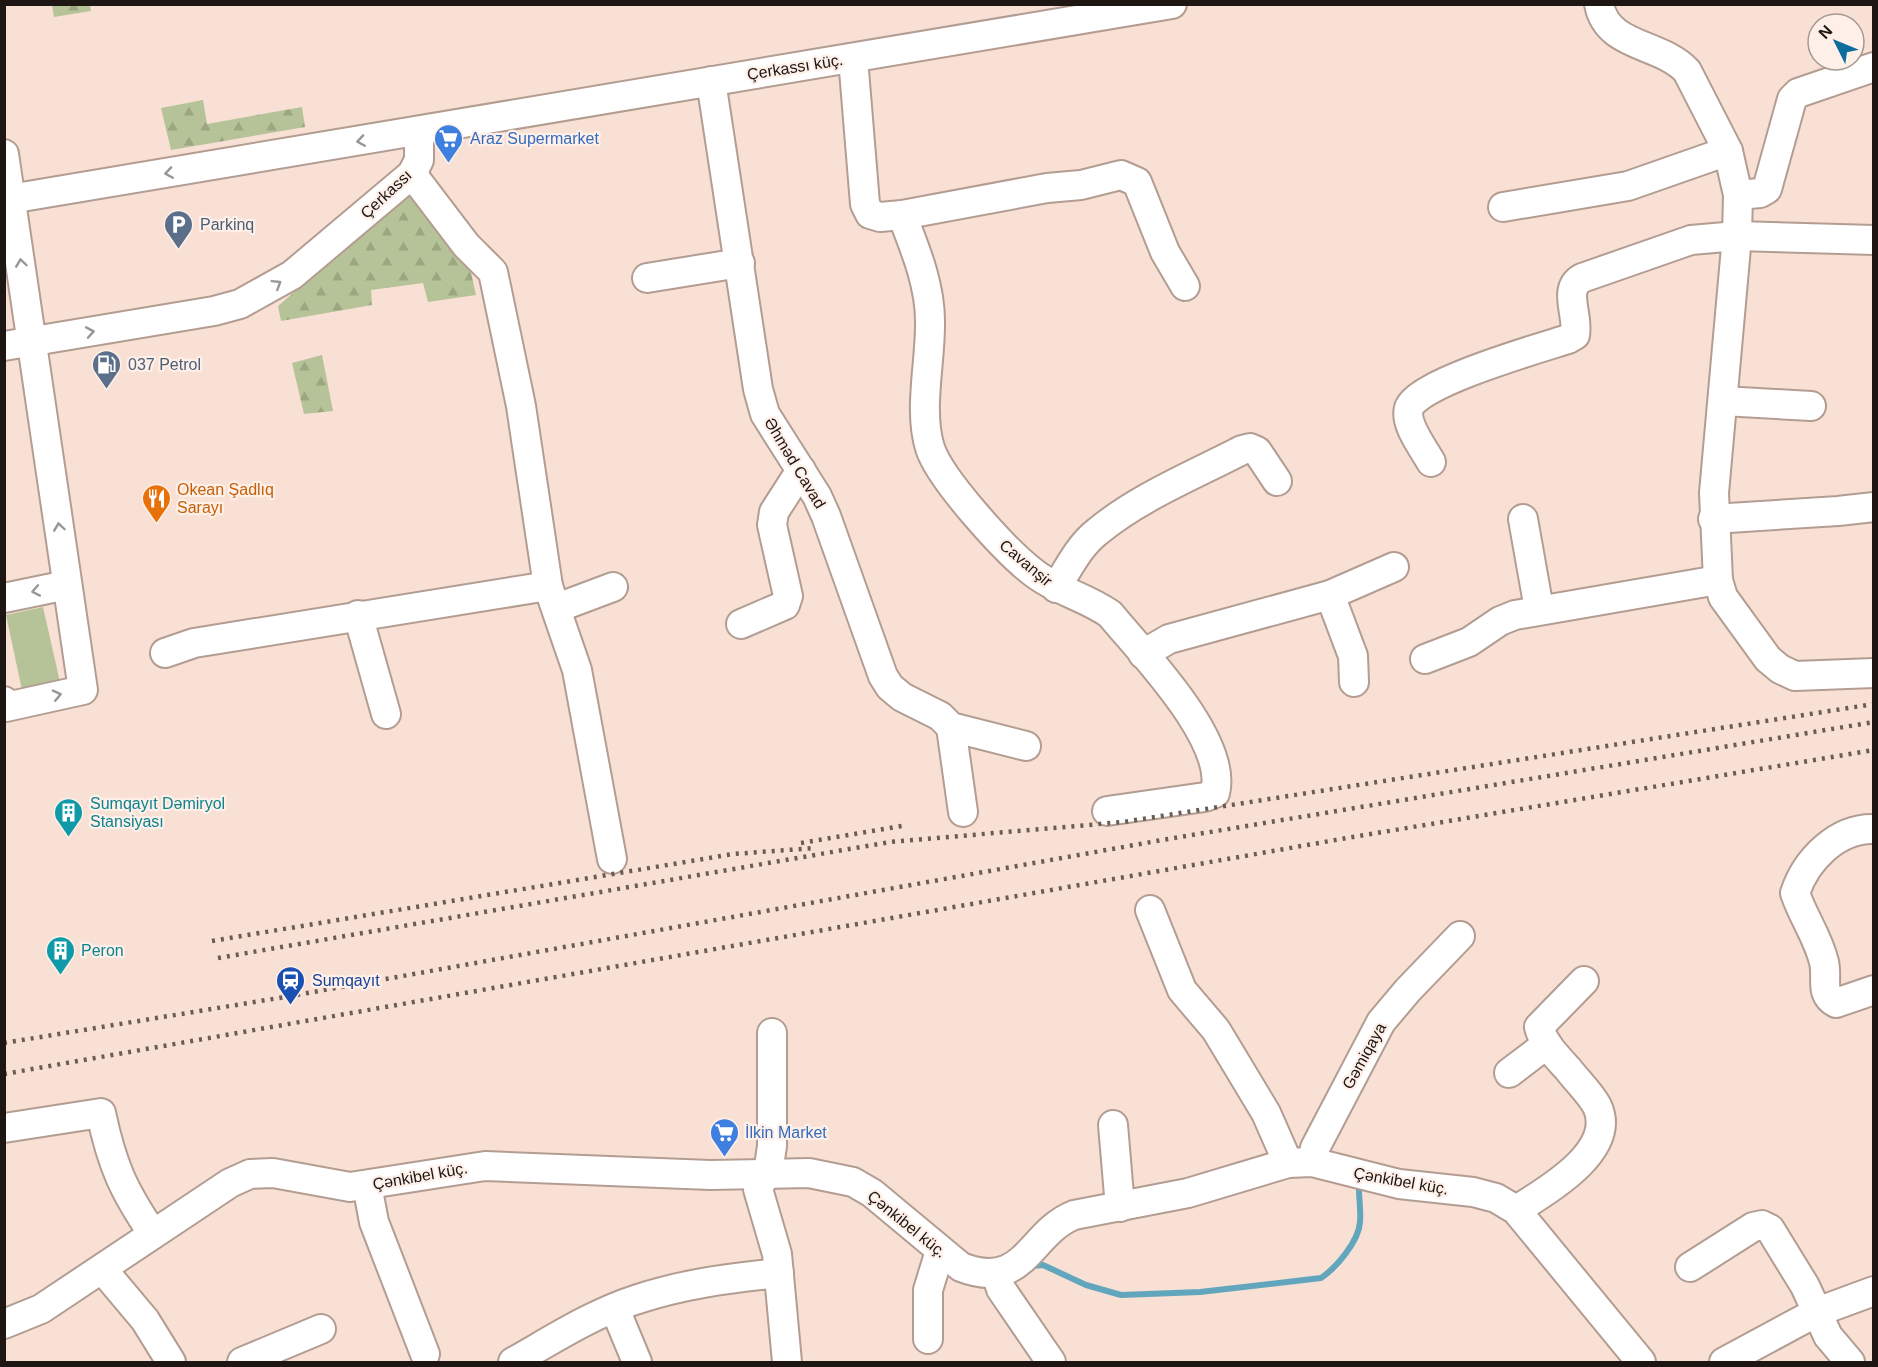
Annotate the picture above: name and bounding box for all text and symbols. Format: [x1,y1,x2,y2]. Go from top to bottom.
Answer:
north arrow [1806,12,1866,72]
text: N [1815,22,1836,42]
street label: Çerkassı küç. [746,51,844,83]
supermarket icon: Araz Supermarket [433,122,465,164]
place label: Araz Supermarket [470,130,599,147]
one-way arrow [357,135,366,147]
one-way arrow [164,166,174,179]
street label: Çerkassı [357,166,415,222]
parking icon: Parkinq [163,208,195,250]
place label: Parkinq [200,216,254,233]
one-way arrow [16,259,28,268]
one-way arrow [271,280,281,292]
one-way arrow [84,326,94,339]
fuel station icon: 037 Petrol [91,348,123,390]
place label: 037 Petrol [128,356,201,373]
street label: Əhməd Cavad [761,415,829,511]
place label: Okean Şadlıq Sarayı [177,481,274,516]
restaurant icon: Okean Şadlıq Sarayı [140,482,172,524]
one-way arrow [53,523,65,532]
street label: Cavanşir [996,536,1056,590]
one-way arrow [31,584,41,597]
one-way arrow [51,690,61,703]
place label: Sumqayıt Dəmiryol Stansiyası [90,795,225,830]
building icon: Sumqayıt Dəmiryol Stansiyası [53,796,85,838]
building icon: Peron [44,934,76,976]
place label: Peron [81,942,124,959]
station icon: Sumqayıt [275,964,307,1006]
place label: Sumqayıt [312,972,380,989]
street label: Gəmiqaya [1339,1020,1389,1092]
supermarket icon: İlkin Market [708,1116,740,1158]
place label: İlkin Market [745,1123,827,1141]
street label: Çənkibel küç. [371,1159,469,1193]
street label: Çənkibel küç. [1352,1164,1450,1198]
street label: Çənkibel küç. [864,1187,950,1261]

